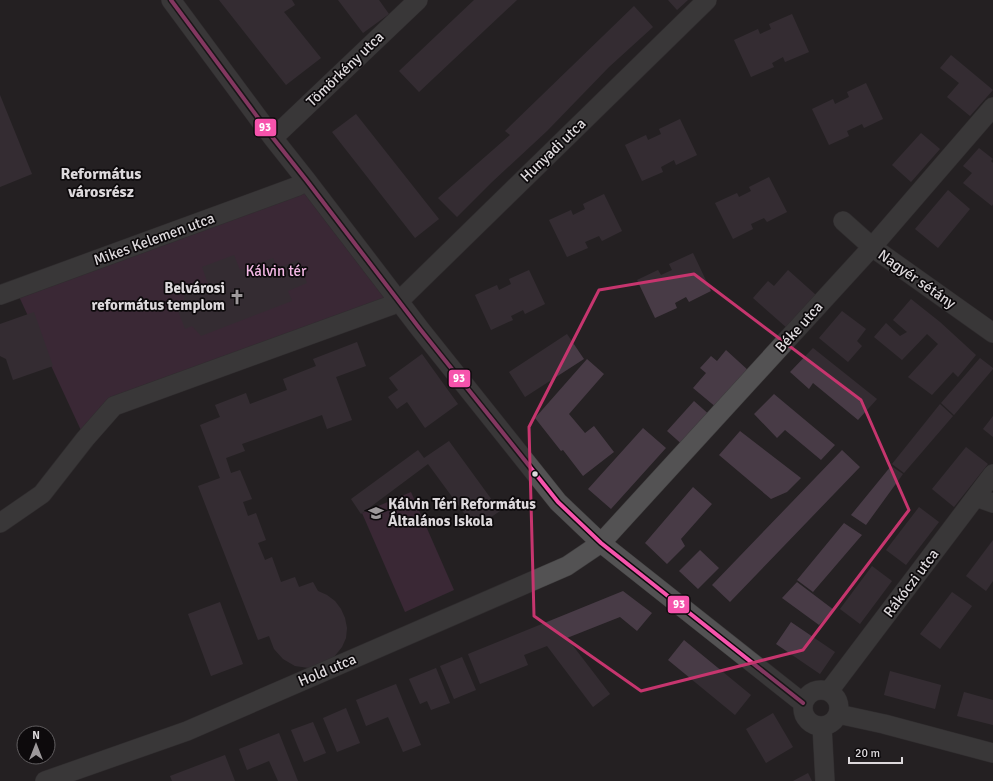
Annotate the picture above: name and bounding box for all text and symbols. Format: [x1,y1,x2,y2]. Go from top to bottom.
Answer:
street label: Tömörkény utca [303,28,387,110]
street label: Hunyadi utca [517,114,589,186]
line badge: 93 [254,118,277,137]
text: 93 [259,121,271,134]
district label: Református városrész [61,164,141,202]
street label: Mikes Kelemen utca [91,209,217,269]
street label: Nagyér sétány [875,246,959,312]
park label: Kálvin tér [245,262,307,280]
place label: Belvárosi református templom [92,279,225,314]
church icon: Belvárosi református templom [228,288,246,306]
street label: Béke utca [771,298,827,356]
line badge: 93 [448,369,471,388]
text: 93 [453,372,465,385]
unlabelled marker [530,469,540,479]
place label: Kálvin Téri Református Általános Iskola [388,495,536,530]
school or university icon: Kálvin Téri Református Általános Iskola [367,504,385,522]
street label: Rákóczi utca [880,545,942,621]
line badge: 93 [667,595,690,614]
text: 93 [673,598,685,611]
street label: Hold utca [295,650,359,690]
north arrow [16,725,56,765]
text: N [32,729,40,742]
scale bar [849,739,902,765]
text: 20 m [855,746,880,761]

